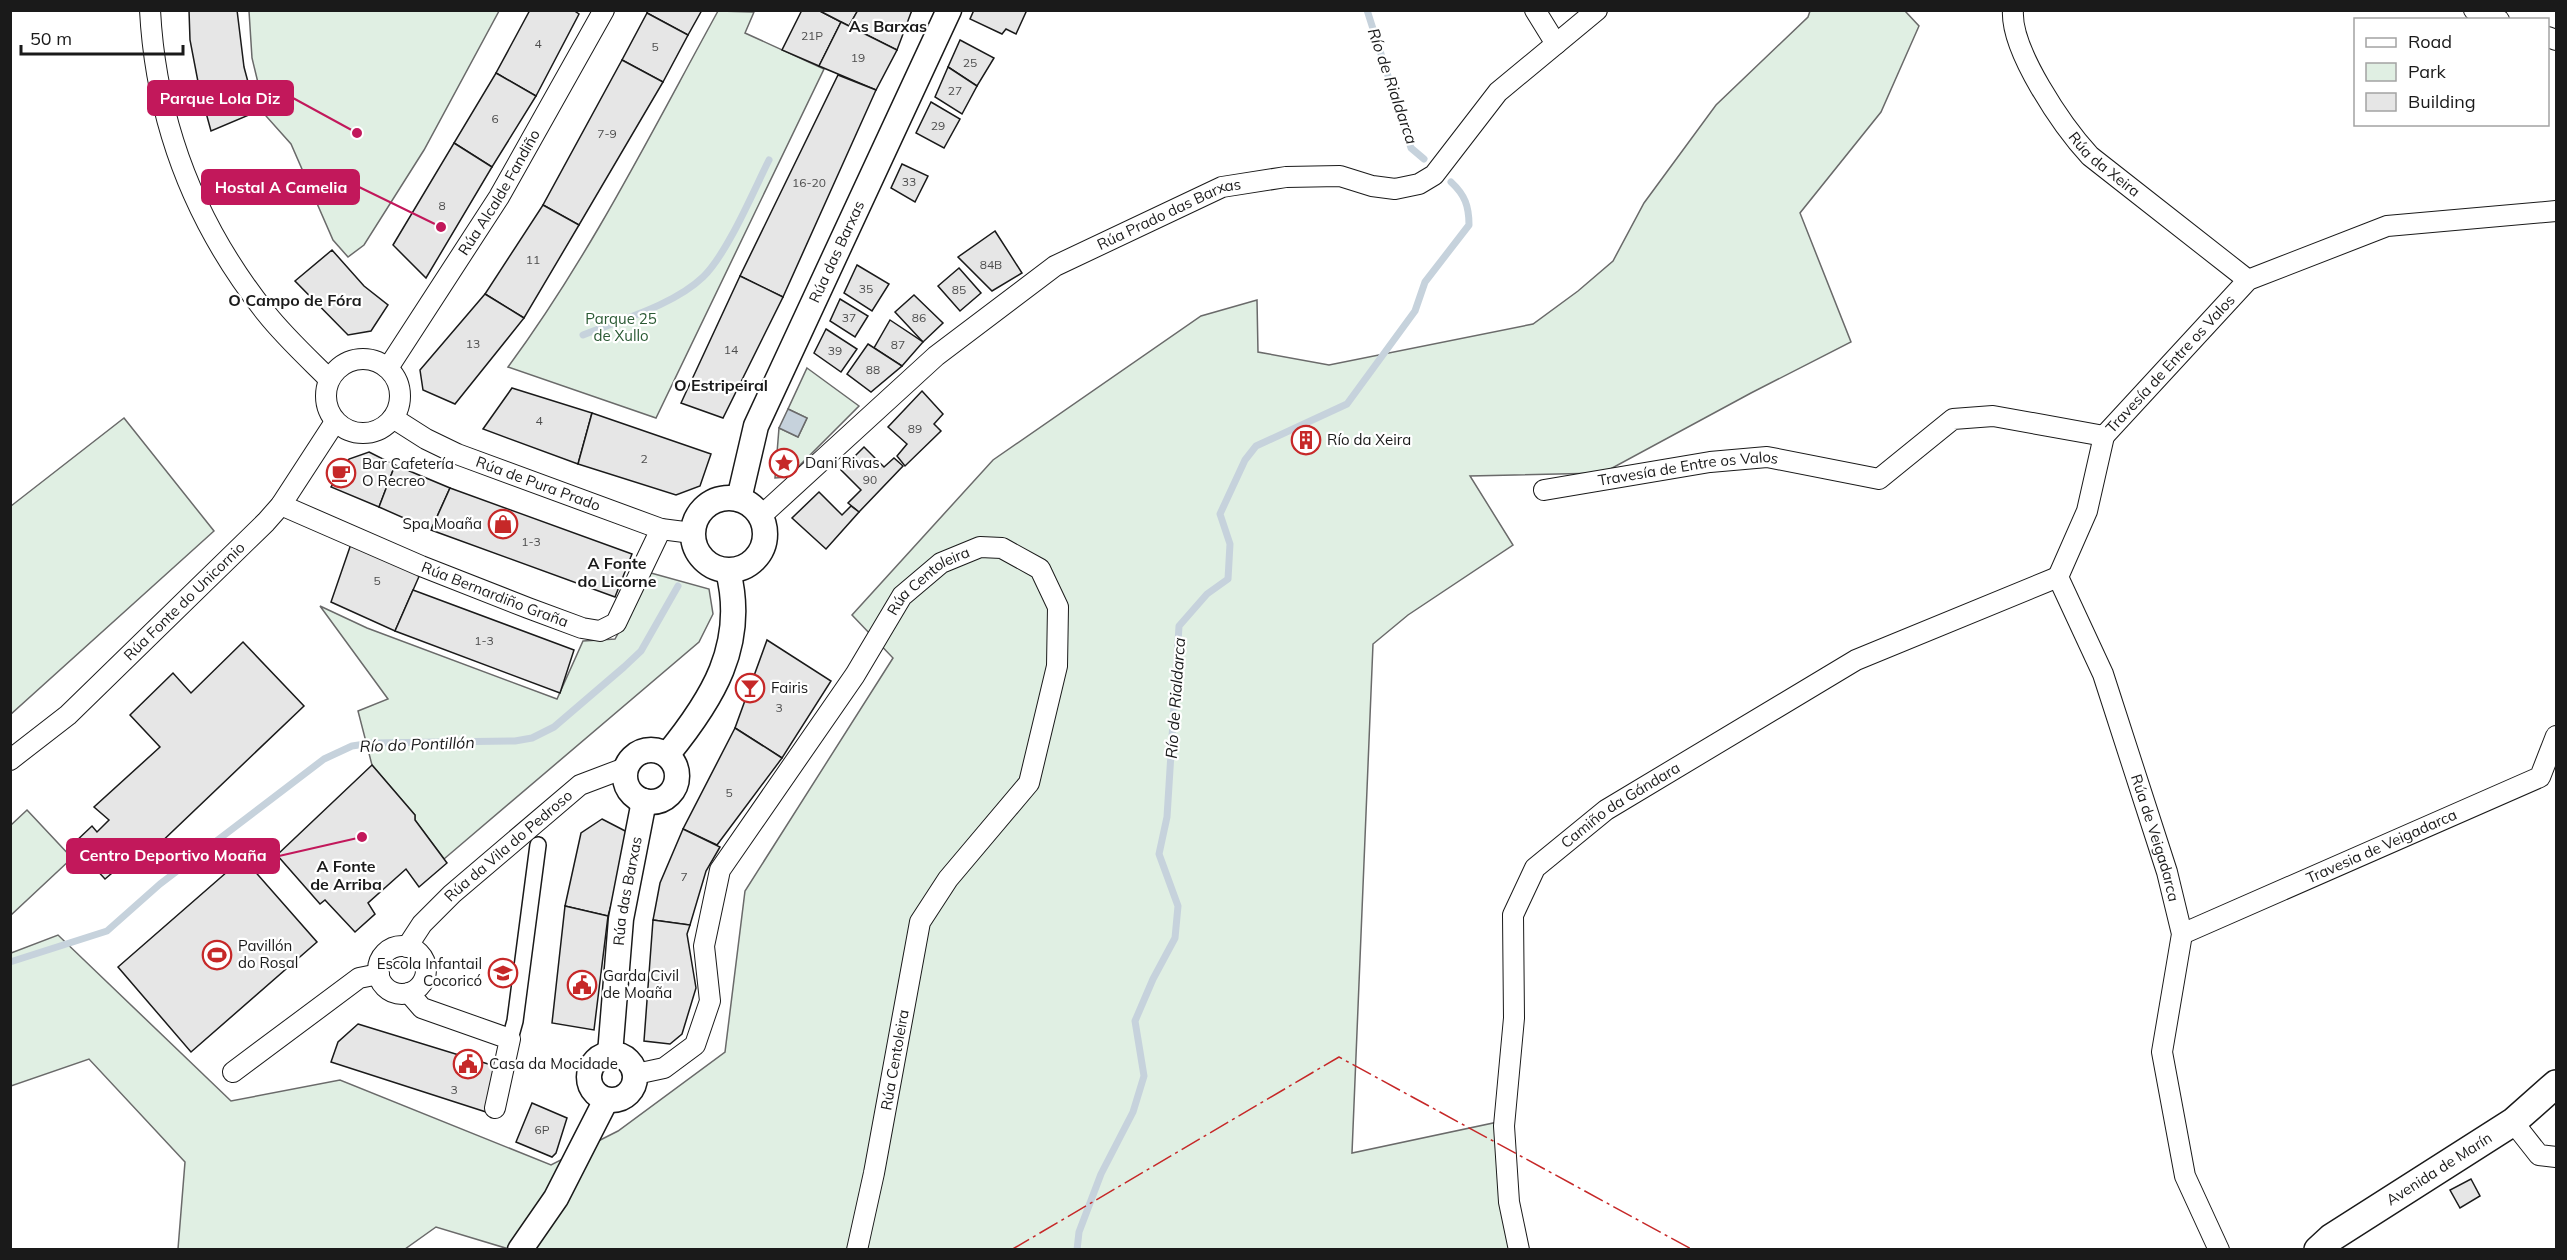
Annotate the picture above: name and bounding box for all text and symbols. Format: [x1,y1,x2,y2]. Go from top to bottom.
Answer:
district label: As Barxas [849,16,927,36]
scale bar [21,18,183,56]
legend [2354,18,2549,126]
water label: Río de Rialdarca [1364,25,1422,147]
text: 50 m [30,27,72,50]
house number: 21P [801,28,823,43]
text: Road [2408,30,2452,53]
house number: 4 [534,36,542,51]
house number: 5 [651,39,659,54]
house number: 19 [851,50,865,65]
house number: 25 [963,55,977,70]
text: Park [2408,60,2447,83]
callout: Parque Lola Diz [148,81,293,115]
house number: 27 [948,83,962,98]
text: Parque Lola Diz [160,88,280,108]
text: Building [2408,90,2476,113]
house number: 6 [491,111,499,126]
house number: 29 [931,118,945,133]
street label: Rúa Alcalde Fandiño [454,126,544,259]
house number: 7-9 [597,126,617,141]
street label: Rúa da Xeira [2065,128,2144,201]
callout: Hostal A Camelia [202,170,359,204]
house number: 33 [902,174,916,189]
street label: Rúa Prado das Barxas [1094,174,1242,254]
house number: 16-20 [792,175,826,190]
text: Hostal A Camelia [215,177,347,197]
street label: Rúa das Barxas [804,197,868,306]
house number: 8 [438,198,446,213]
house number: 11 [526,252,540,267]
house number: 84B [980,257,1002,272]
house number: 35 [859,281,873,296]
house number: 85 [952,282,966,297]
district label: O Campo de Fóra [228,290,362,310]
street label: Travesía de Entre os Valos [2102,290,2239,437]
park label: Parque 25 de Xullo [585,309,657,345]
house number: 37 [842,310,856,325]
house number: 86 [912,310,926,325]
house number: 13 [466,336,480,351]
house number: 87 [891,337,905,352]
house number: 14 [724,342,738,357]
house number: 39 [828,343,842,358]
house number: 88 [866,362,880,377]
district label: O Estripeiral [674,375,768,395]
house number: 4 [535,413,543,428]
house number: 89 [908,421,922,436]
building icon: Río da Xeira [1290,424,1322,456]
place label: Río da Xeira [1327,430,1411,449]
place icon: Dani Rivas [768,447,800,479]
street label: Travesía de Entre os Valos [1597,447,1780,490]
house number: 2 [640,451,648,466]
street label: Rúa de Pura Prado [473,452,603,515]
place label: Dani Rivas [805,453,880,472]
place label: Bar Cafetería O Recreo [362,454,454,490]
cafe icon: Bar Cafetería O Recreo [325,457,357,489]
house number: 90 [863,472,877,487]
shop icon: Spa Moaña [487,508,519,540]
place label: Spa Moaña [403,514,482,533]
house number: 1-3 [521,534,541,549]
street label: Rúa Fonte do Unicornio [119,538,249,664]
street label: Rúa Centoleira [883,542,972,619]
district label: A Fonte do Licorne [578,553,657,591]
street label: Rúa Bernardiño Graña [419,557,571,631]
house number: 5 [373,573,381,588]
house number: 1-3 [474,633,494,648]
water label: Río de Rialdarca [1161,636,1189,759]
bar icon: Fairis [734,672,766,704]
place label: Fairis [771,678,808,697]
house number: 3 [775,700,783,715]
water label: Río do Pontillón [359,732,475,756]
street label: Camiño da Gándara [1557,758,1683,852]
street label: Rúa de Veigadarca [2127,772,2184,903]
house number: 5 [725,785,733,800]
street label: Rúa da Vila do Pedroso [440,786,576,905]
street label: Travesia de Veigadarca [2303,805,2460,887]
street label: Rúa das Barxas [609,835,646,946]
callout: Centro Deportivo Moaña [67,839,279,873]
text: Centro Deportivo Moaña [79,845,267,865]
district label: A Fonte de Arriba [310,856,382,894]
house number: 7 [680,869,688,884]
place label: Pavillón do Rosal [238,936,298,972]
sports icon: Pavillón do Rosal [201,939,233,971]
place label: Escola Infantail Cocoricó [377,954,482,990]
school or university icon: Escola Infantail Cocoricó [487,957,519,989]
place label: Garda Civil de Moaña [603,966,679,1002]
public building icon: Garda Civil de Moaña [566,969,598,1001]
street label: Rúa Centoleira [876,1008,913,1112]
public building icon: Casa da Mocidade [452,1048,484,1080]
place label: Casa da Mocidade [489,1054,618,1073]
house number: 3 [450,1082,458,1097]
house number: 6P [534,1122,550,1137]
street label: Avenida de Marín [2382,1128,2495,1209]

